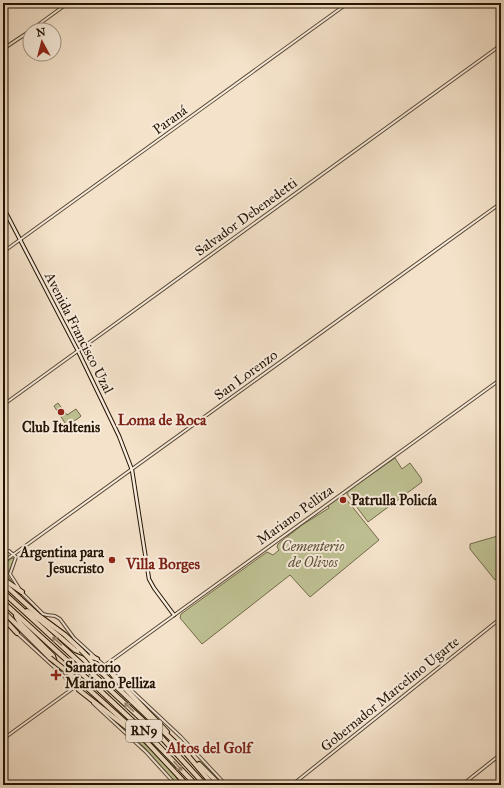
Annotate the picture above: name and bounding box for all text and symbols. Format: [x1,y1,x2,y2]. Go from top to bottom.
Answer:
north arrow [22,22,62,62]
text: N [35,25,47,40]
street label: Paraná [149,102,191,138]
street label: Salvador Debenedetti [192,174,301,260]
street label: Avenida Francisco Uzal [41,269,117,397]
street label: San Lorenzo [211,346,281,404]
marker: Club Italtenis [56,407,66,417]
district label: Loma de Roca [118,411,207,429]
place label: Club Italtenis [22,419,100,436]
street label: Mariano Pelliza [253,481,337,548]
place label: Patrulla Policía [351,492,438,509]
marker: Patrulla Policía [338,495,348,505]
park label: Cementerio de Olivos [282,538,344,571]
place label: Argentina para Jesucristo [19,544,105,578]
marker: Argentina para Jesucristo [107,555,117,565]
district label: Villa Borges [125,555,201,574]
street label: Gobernador Marcelino Ugarte [317,633,463,755]
one-way arrow [52,637,62,646]
place label: Sanatorio Mariano Pelliza [65,659,157,692]
marker: Sanatorio Mariano Pelliza [50,669,62,681]
one-way arrow [124,702,134,712]
road number: RN9 [126,720,162,742]
district label: Altos del Golf [166,739,254,757]
one-way arrow [174,761,183,771]

